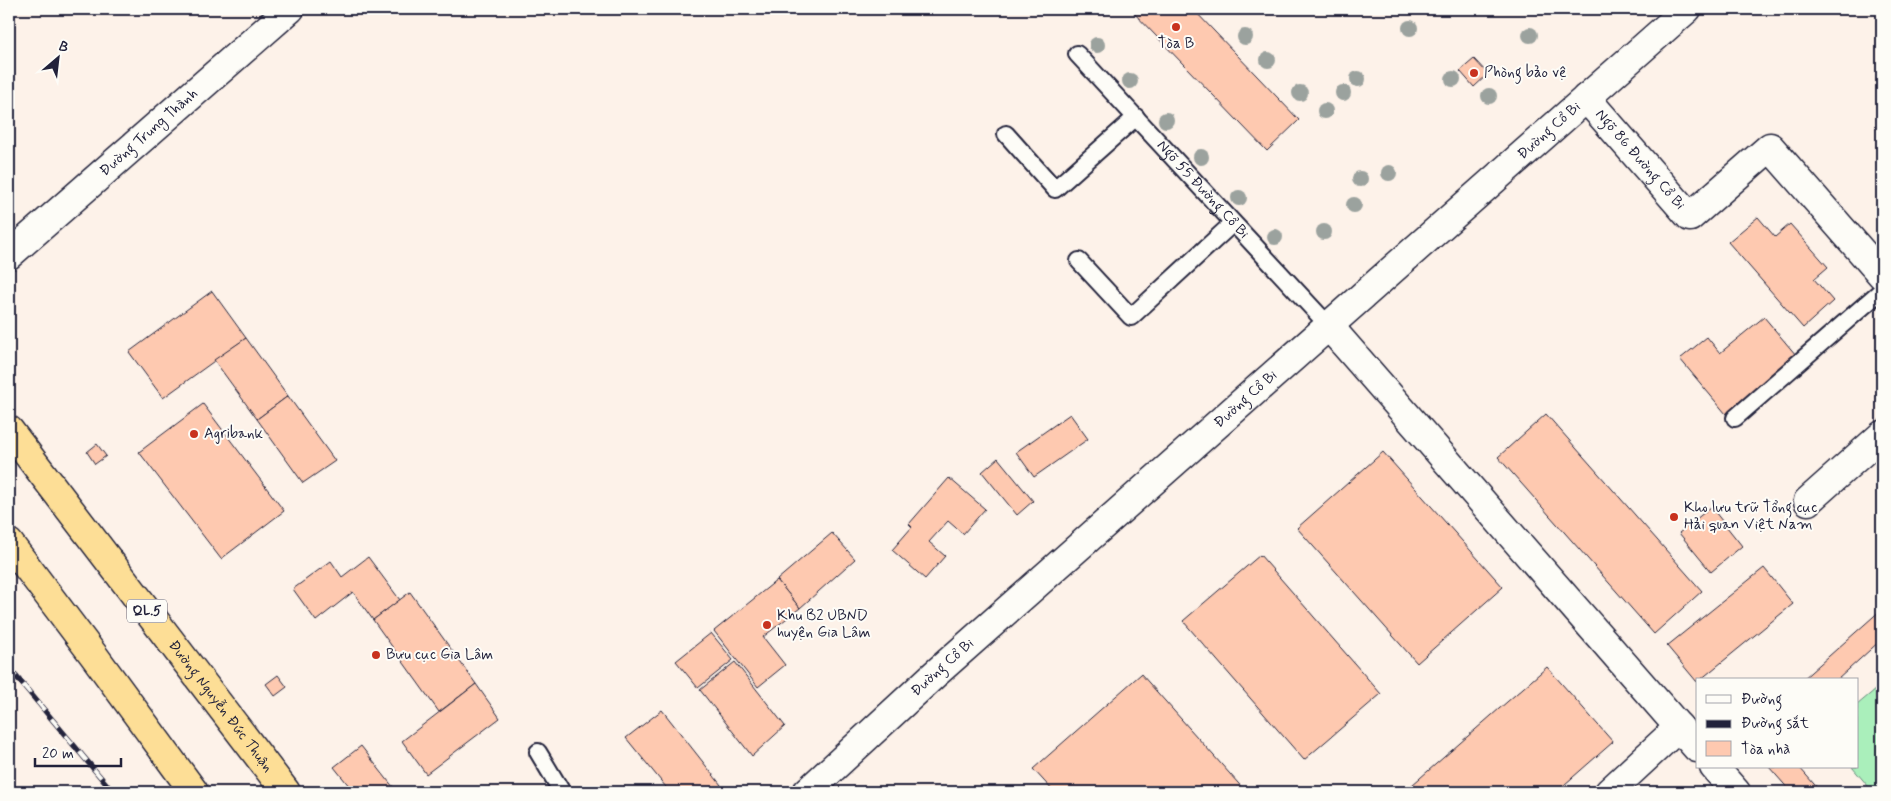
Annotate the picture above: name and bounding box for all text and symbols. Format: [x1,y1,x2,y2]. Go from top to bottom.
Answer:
marker: Tòa B [1170,21,1182,33]
north arrow [32,32,82,82]
place label: Tòa B [1158,34,1194,54]
text: B [55,37,72,57]
place label: Phòng bảo vệ [1484,63,1566,84]
marker: Phòng bảo vệ [1468,67,1480,79]
street label: Đường Trung Thành [96,84,202,181]
street label: Đường Cổ Bi [1513,97,1585,164]
street label: Ngõ 86 Đường Cổ Bi [1590,105,1689,214]
street label: Ngõ 55 Đường Cổ Bi [1152,136,1253,243]
street label: Đường Cổ Bi [1210,366,1282,433]
place label: Agribank [204,424,264,444]
marker: Agribank [188,428,200,440]
place label: Kho lưu trữ Tổng cục Hải quan Việt Nam [1684,498,1817,535]
marker: Kho lưu trữ Tổng cục Hải quan Việt Nam [1668,511,1680,523]
road number: QL.5 [127,600,167,622]
place label: Khu B2 UBND huyện Gia Lâm [777,606,870,643]
marker: Khu B2 UBND huyện Gia Lâm [761,619,773,631]
street label: Đường Cổ Bi [907,634,978,701]
street label: Đường Nguyễn Đức Thuận [163,636,278,777]
place label: Bưu cục Gia Lâm [386,645,493,665]
marker: Bưu cục Gia Lâm [370,649,382,661]
legend [1696,678,1858,768]
text: Đường [1741,690,1782,711]
text: Đường sắt [1741,714,1809,735]
scale bar [35,736,121,768]
text: Tòa nhà [1741,740,1790,760]
text: 20 m [42,744,74,764]

